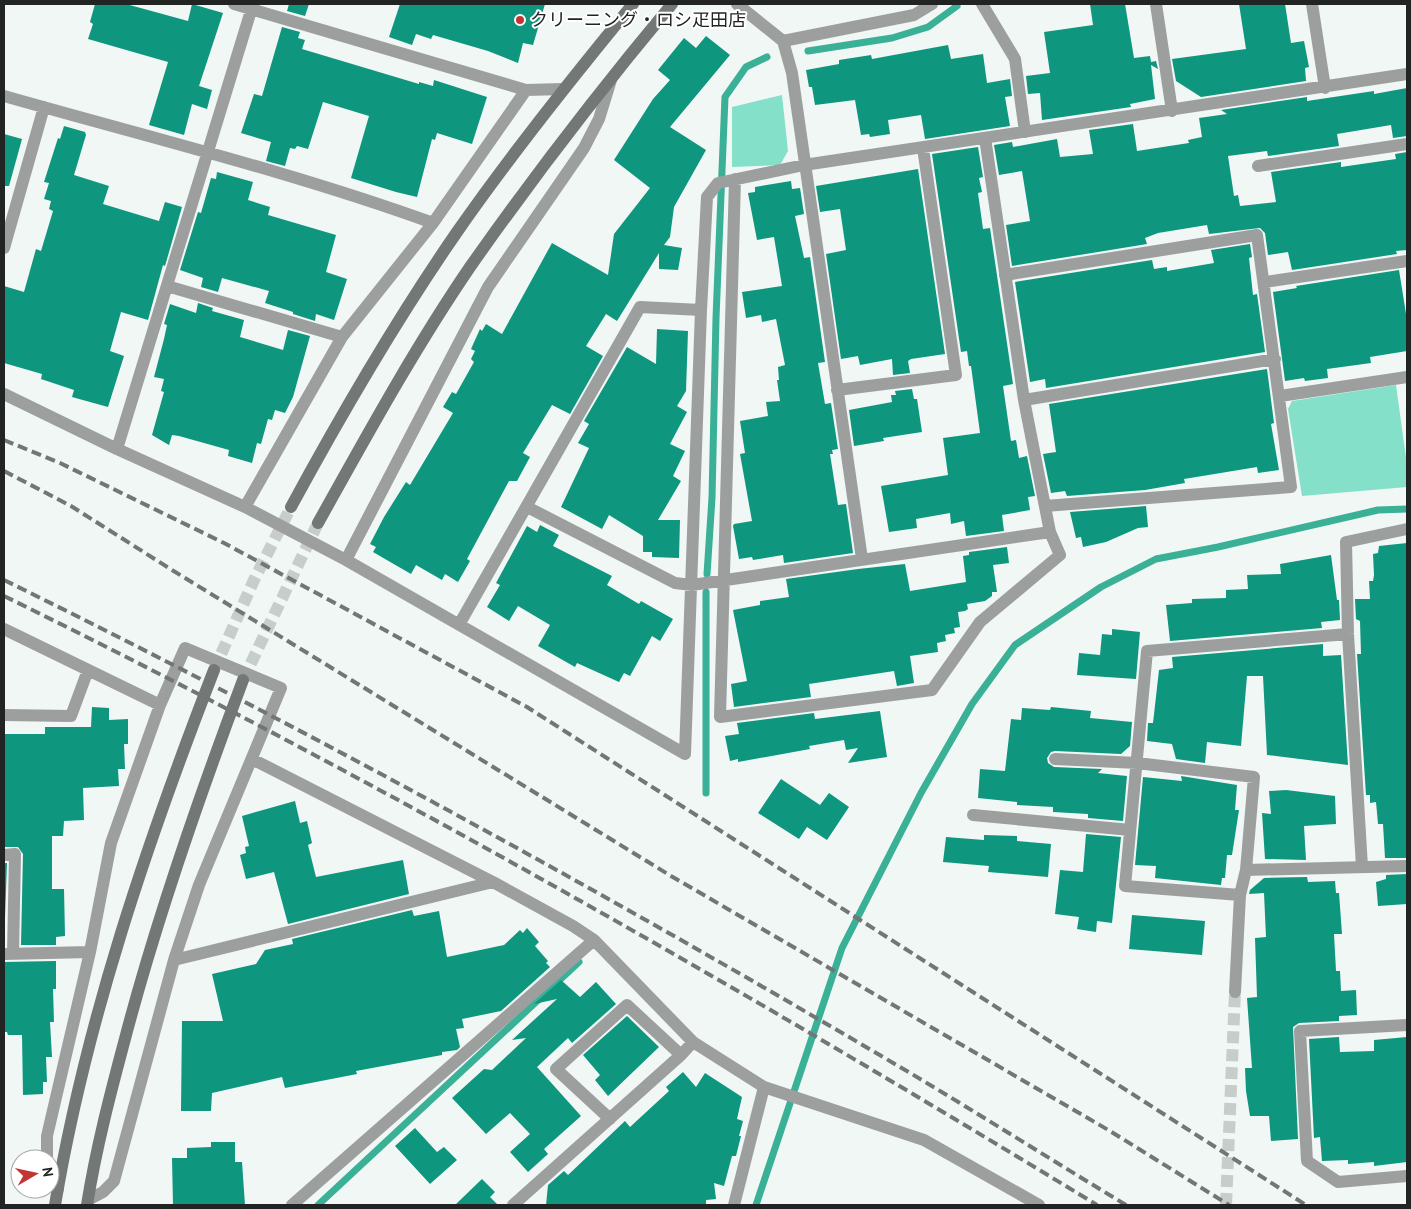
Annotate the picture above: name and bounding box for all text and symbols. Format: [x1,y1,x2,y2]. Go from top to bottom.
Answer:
place label: クリーニング・ロシ疋田店 [530,8,746,31]
marker: クリーニング・ロシ疋田店 [514,14,526,26]
north arrow [10,1149,60,1199]
text: N [38,1166,57,1178]

